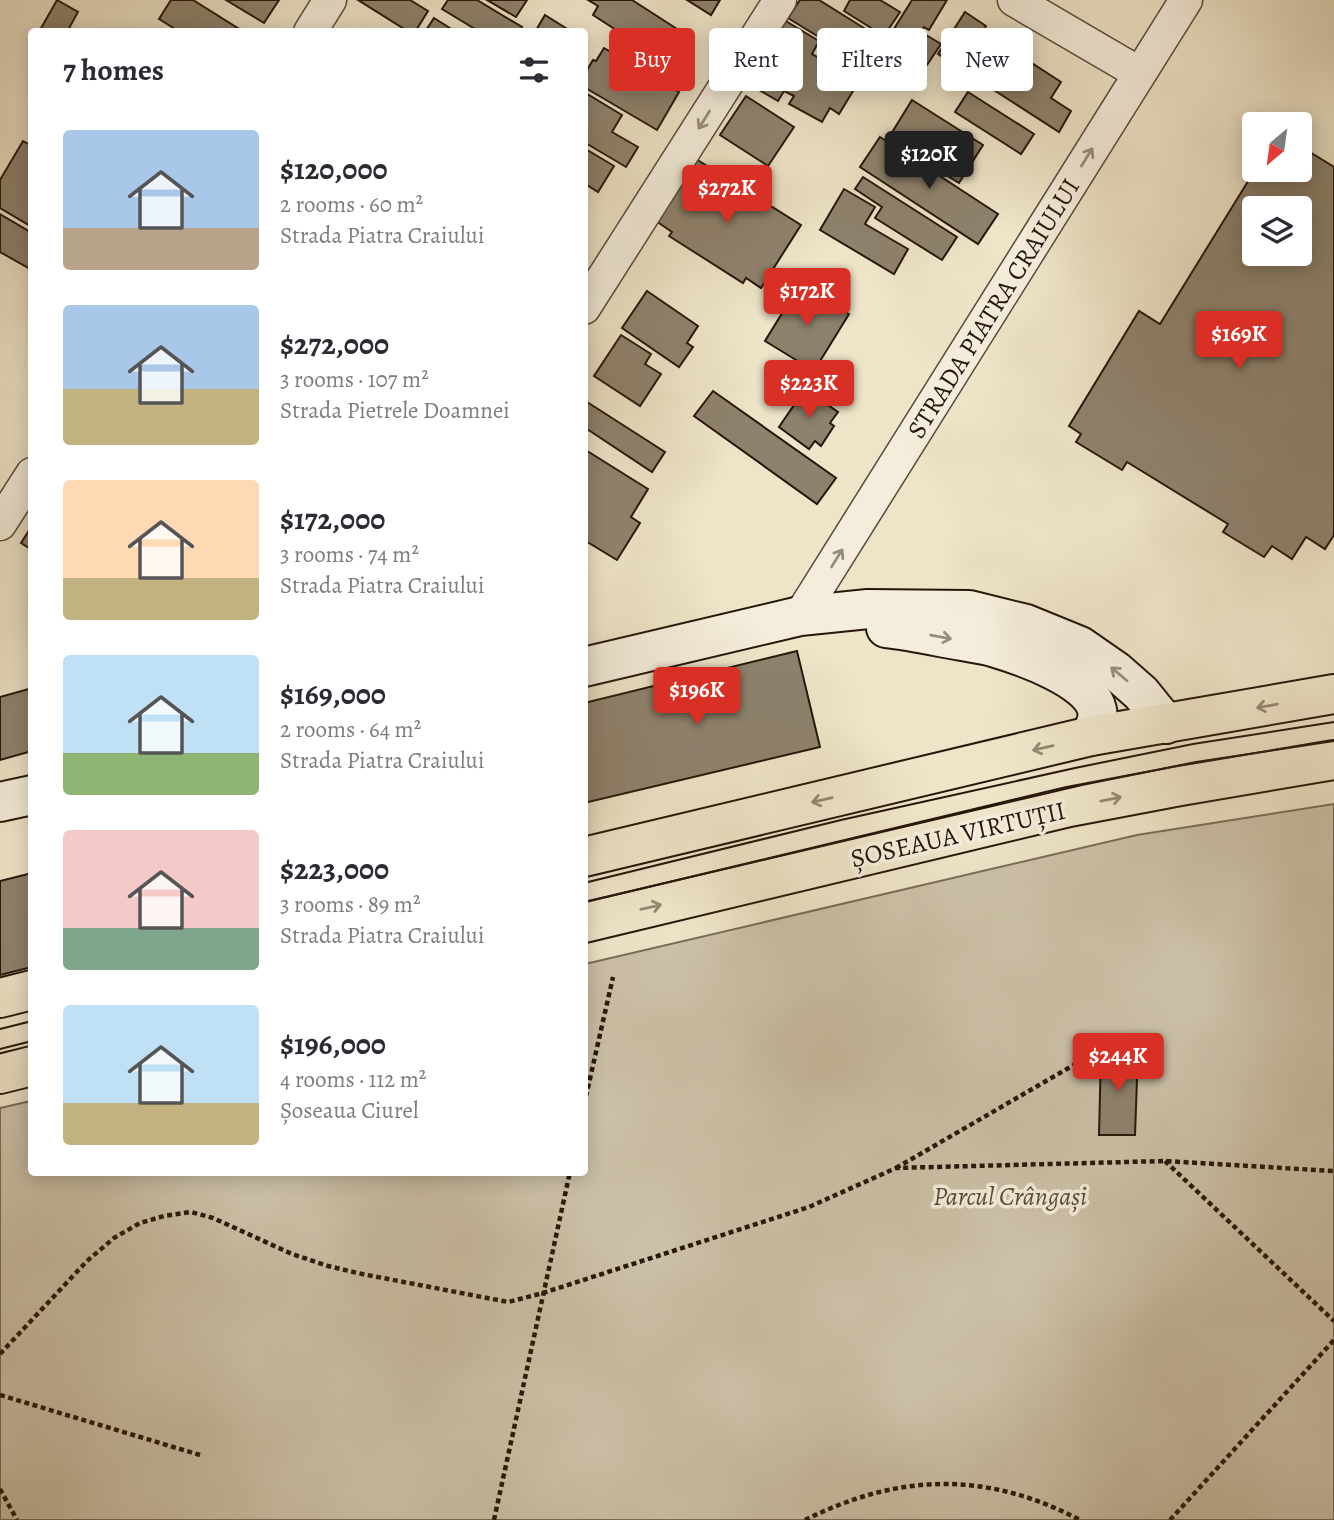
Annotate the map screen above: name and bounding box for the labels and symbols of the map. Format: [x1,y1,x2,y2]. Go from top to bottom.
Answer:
one-way arrow [697,109,711,129]
north arrow [1242,112,1312,182]
pin: $120K [880,132,978,191]
one-way arrow [1080,148,1094,168]
pin: $272K [678,166,776,225]
street label: STRADA PIATRA CRAIULUI [899,172,1088,445]
pin: $172K [758,268,856,328]
pin: $169K [1190,312,1288,371]
pin: $223K [760,360,858,420]
one-way arrow [829,549,844,568]
one-way arrow [929,631,952,644]
one-way arrow [1111,667,1129,682]
pin: $196K [648,668,746,727]
one-way arrow [1256,700,1279,713]
one-way arrow [1032,741,1055,755]
one-way arrow [1099,792,1122,806]
street label: ȘOSEAUA VIRTUȚII [847,793,1069,876]
one-way arrow [811,794,834,807]
one-way arrow [639,900,662,914]
pin: $244K [1069,1034,1167,1093]
park label: Parcul Crângași [933,1179,1087,1214]

